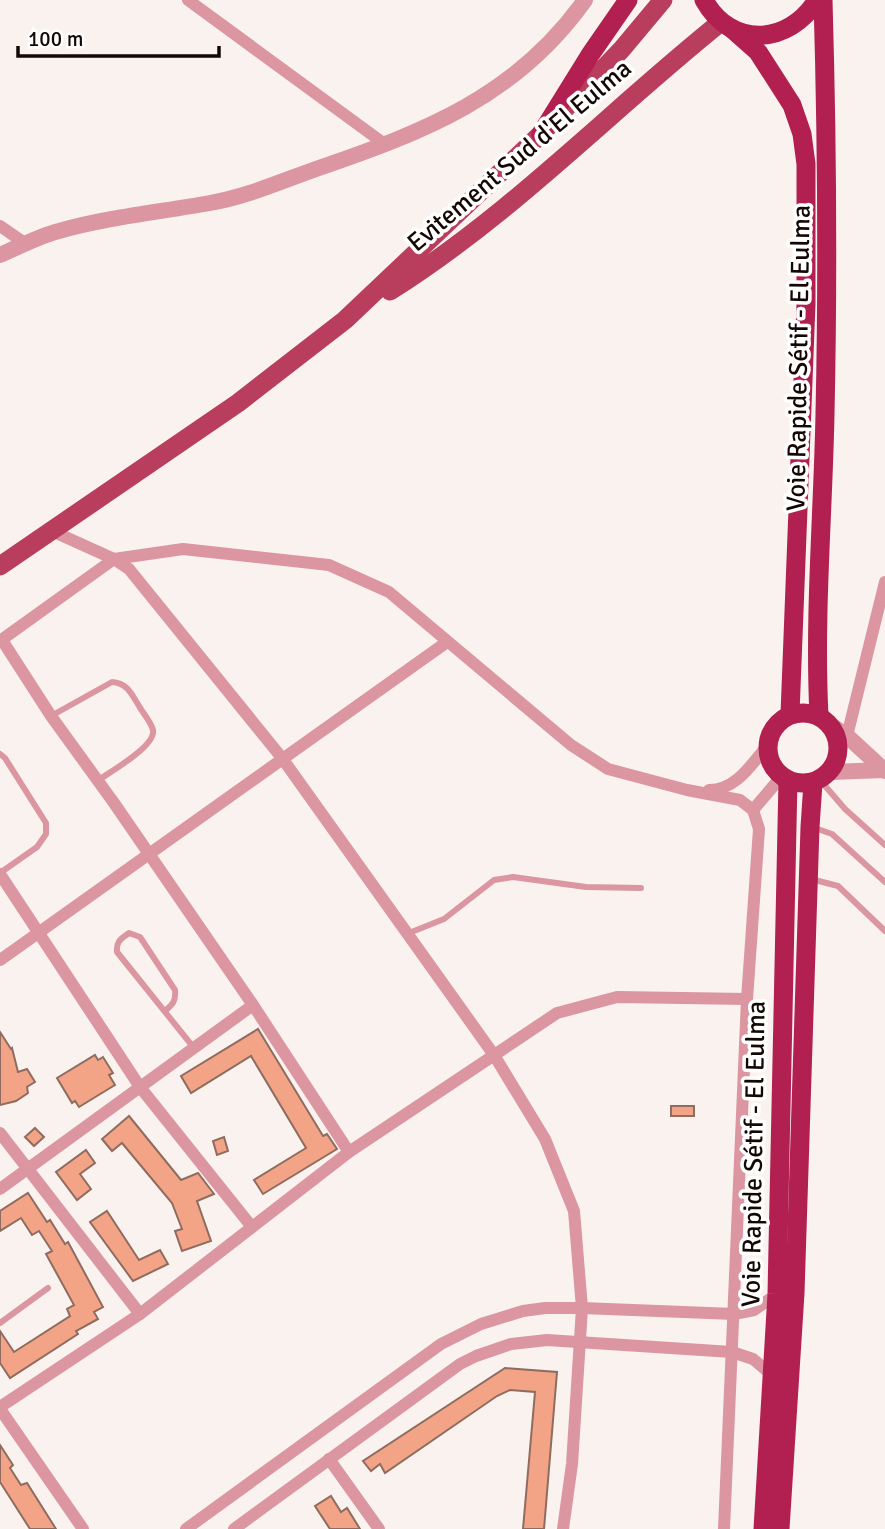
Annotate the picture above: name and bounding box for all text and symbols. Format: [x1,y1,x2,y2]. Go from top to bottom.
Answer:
scale bar [18,14,219,58]
text: 100 m [28,26,83,52]
street label: Evitement Sud d'El Eulma [401,53,638,259]
street label: Voie Rapide Sétif - El Eulma [780,205,818,511]
street label: Voie Rapide Sétif - El Eulma [735,1001,773,1307]

